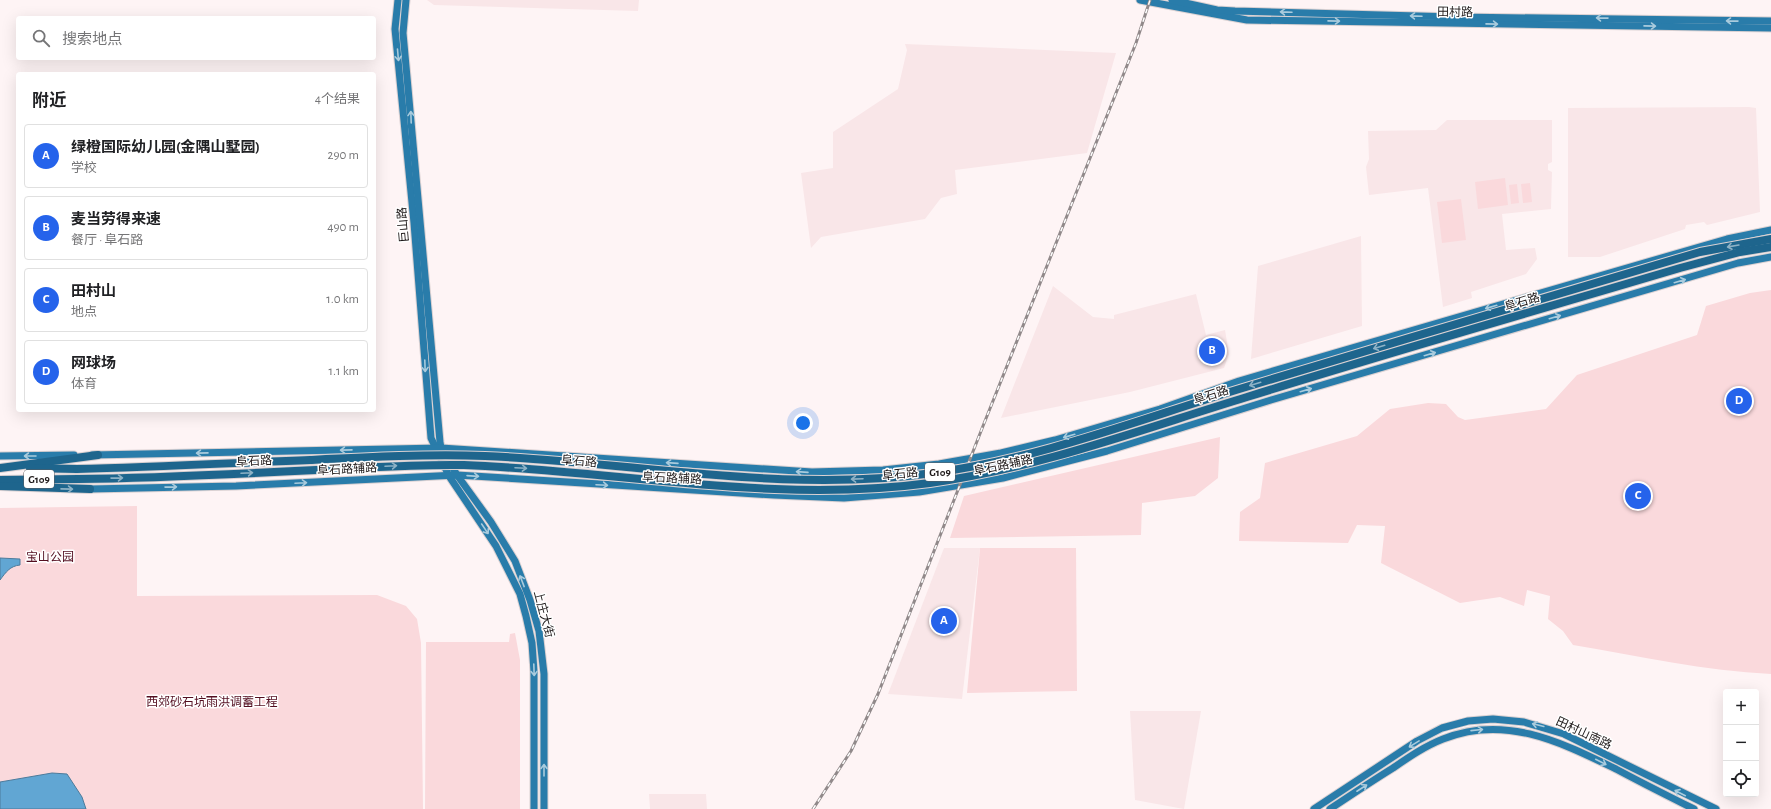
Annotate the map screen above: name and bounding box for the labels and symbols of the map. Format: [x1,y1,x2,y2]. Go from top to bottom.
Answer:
street label: 田村路 [1437,5,1473,18]
one-way arrow [1280,8,1293,16]
one-way arrow [1410,12,1423,19]
one-way arrow [1596,14,1609,22]
one-way arrow [1327,17,1340,25]
one-way arrow [1726,17,1739,24]
one-way arrow [1485,20,1498,28]
one-way arrow [1643,22,1656,30]
one-way arrow [394,48,401,61]
one-way arrow [407,111,415,124]
street label: 巨山路 [394,207,411,244]
one-way arrow [1727,242,1740,250]
one-way arrow [1673,277,1686,284]
street label: 阜石路 [1503,290,1541,313]
one-way arrow [1484,304,1497,311]
one-way arrow [1549,313,1562,320]
pin: B [1199,336,1225,366]
one-way arrow [1373,344,1386,351]
one-way arrow [1424,350,1437,357]
one-way arrow [422,359,429,372]
one-way arrow [1248,381,1261,388]
street label: 阜石路 [1192,383,1230,406]
one-way arrow [1299,386,1312,393]
pin: D [1726,386,1752,416]
your location [793,413,813,433]
one-way arrow [1062,433,1075,440]
one-way arrow [340,447,353,454]
one-way arrow [196,449,209,457]
one-way arrow [24,452,37,459]
street label: 阜石路 [561,452,598,469]
street label: 阜石路辅路 [972,452,1034,477]
street label: 阜石路 [236,453,272,468]
street label: 阜石路辅路 [317,460,377,477]
one-way arrow [666,460,679,467]
one-way arrow [384,463,397,470]
road number: G109 [925,463,955,481]
one-way arrow [514,465,527,472]
street label: 阜石路 [881,465,919,482]
one-way arrow [796,468,809,475]
one-way arrow [240,469,253,477]
street label: 阜石路辅路 [642,469,702,486]
road number: G109 [24,470,54,488]
one-way arrow [466,472,479,480]
one-way arrow [110,474,123,482]
one-way arrow [851,476,864,483]
one-way arrow [294,479,307,486]
one-way arrow [595,481,608,488]
pin: C [1625,481,1651,511]
one-way arrow [164,484,177,491]
one-way arrow [60,485,73,493]
one-way arrow [481,523,489,534]
park label: 宝山公园 [26,550,74,563]
one-way arrow [518,575,526,587]
street label: 上庄大街 [532,589,557,639]
pin: A [931,606,957,636]
one-way arrow [531,663,538,676]
park label: 西郊砂石坑雨洪调蓄工程 [146,695,278,708]
street label: 田村山南路 [1554,714,1614,751]
one-way arrow [1531,721,1544,729]
one-way arrow [1470,726,1483,733]
one-way arrow [1408,740,1419,748]
one-way arrow [1595,759,1607,766]
one-way arrow [540,764,548,777]
one-way arrow [1356,784,1367,792]
one-way arrow [1675,788,1687,796]

